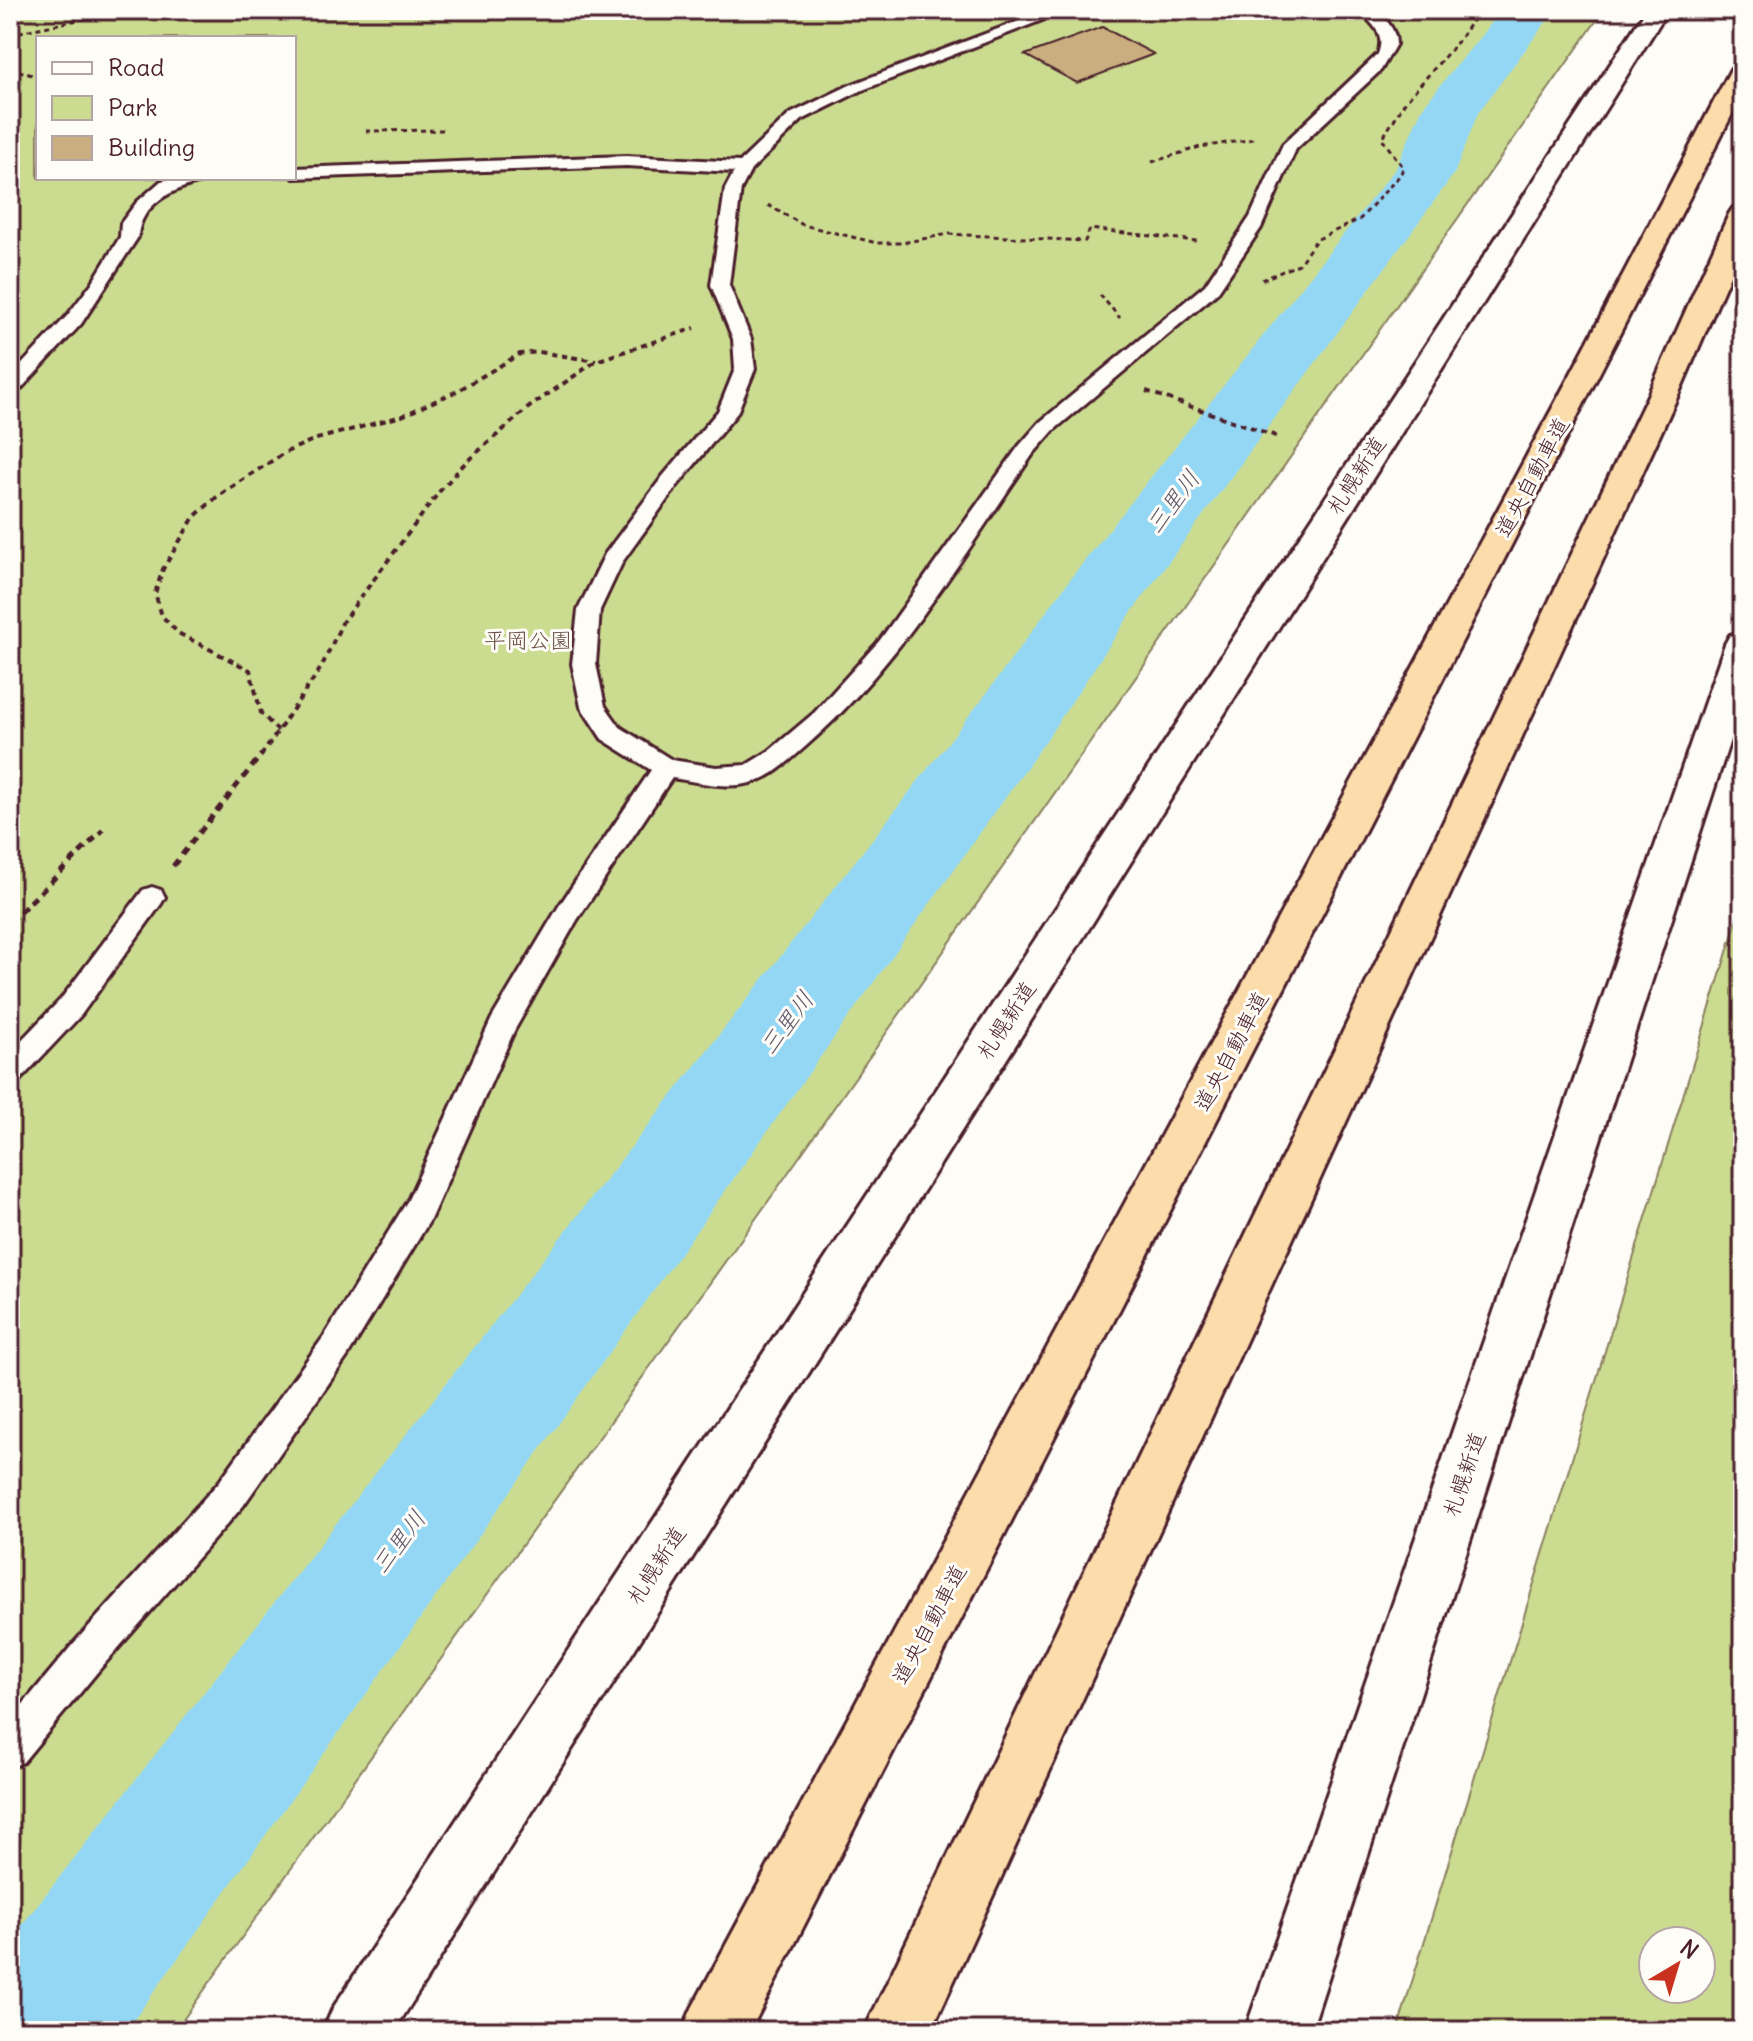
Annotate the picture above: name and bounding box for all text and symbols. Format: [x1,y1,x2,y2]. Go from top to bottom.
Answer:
legend [36,36,296,180]
text: Road [108,52,164,82]
text: Park [108,92,158,122]
text: Building [108,132,195,162]
street label: 道央自動車道 [1489,412,1575,542]
street label: 札幌新道 [1320,430,1392,520]
water label: 三里川 [1139,464,1206,539]
park label: 平岡公園 [484,626,572,654]
street label: 札幌新道 [970,975,1042,1065]
water label: 三里川 [753,985,820,1060]
street label: 道央自動車道 [1188,986,1274,1116]
street label: 札幌新道 [1436,1428,1492,1520]
water label: 三里川 [365,1504,432,1579]
street label: 札幌新道 [620,1520,692,1610]
street label: 道央自動車道 [886,1559,972,1689]
north arrow [1637,1925,1717,2005]
text: N [1675,1934,1704,1965]

